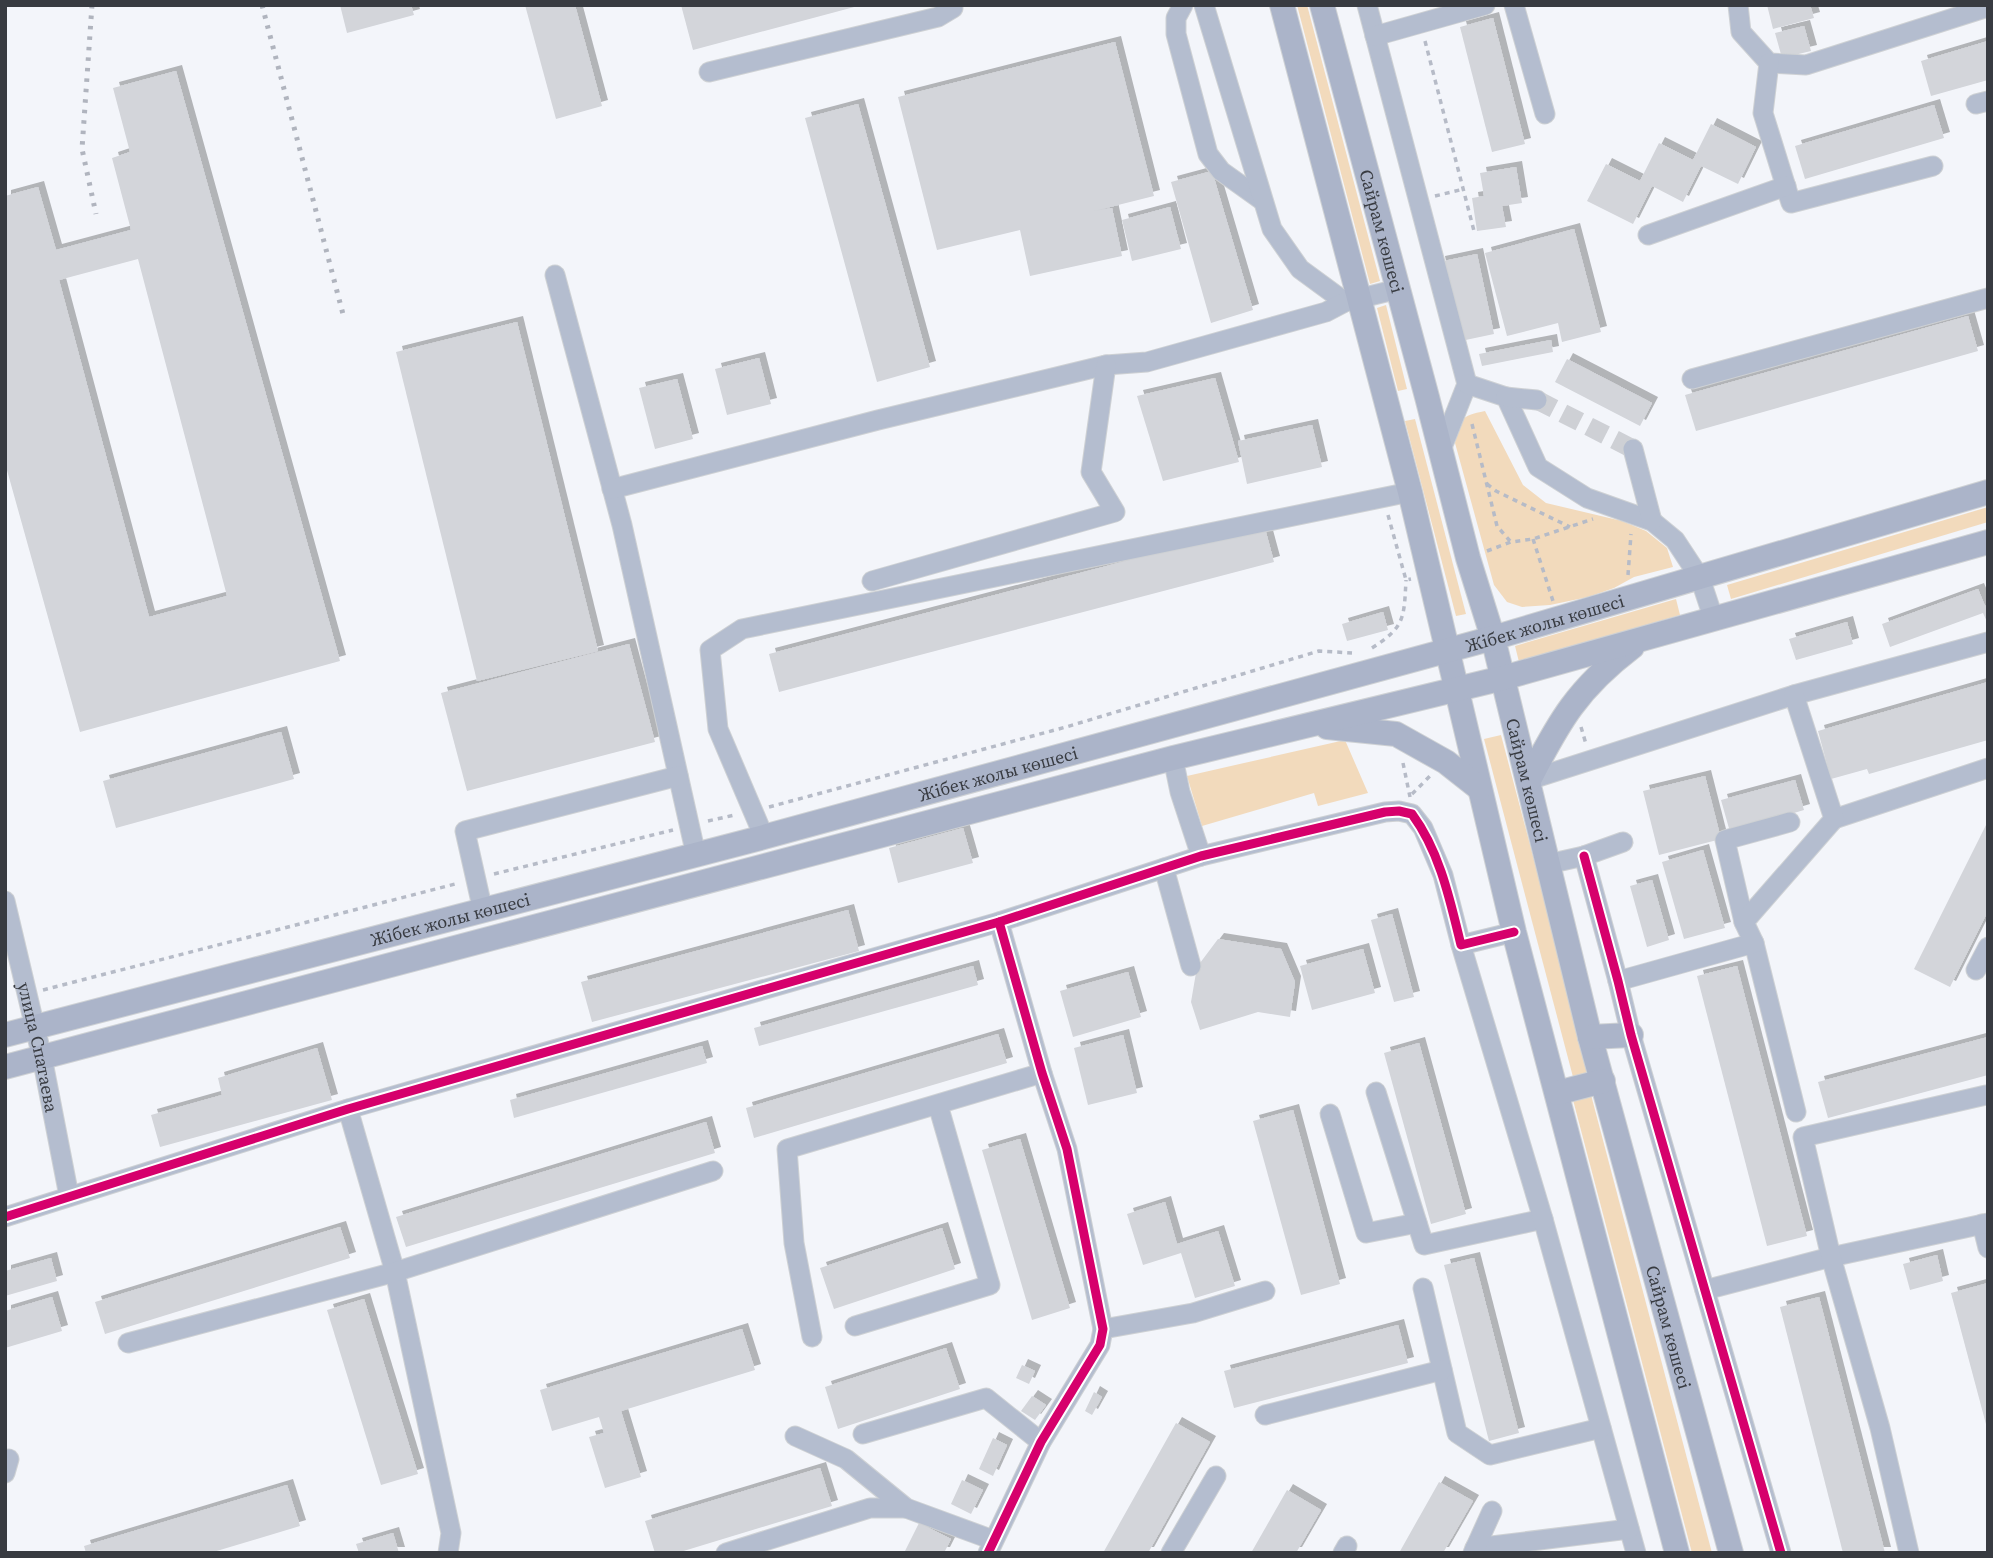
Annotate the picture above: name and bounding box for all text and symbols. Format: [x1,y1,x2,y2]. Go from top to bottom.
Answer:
street label: Сайрам көшесі [1354,166,1411,296]
street label: Жібек жолы көшесі [1463,588,1627,657]
street label: Сайрам көшесі [1500,715,1555,845]
street label: Жібек жолы көшесі [916,739,1080,807]
street label: Жібек жолы көшесі [368,886,533,952]
street label: улица Спатаева [12,979,65,1115]
street label: Сайрам көшесі [1640,1262,1698,1392]

